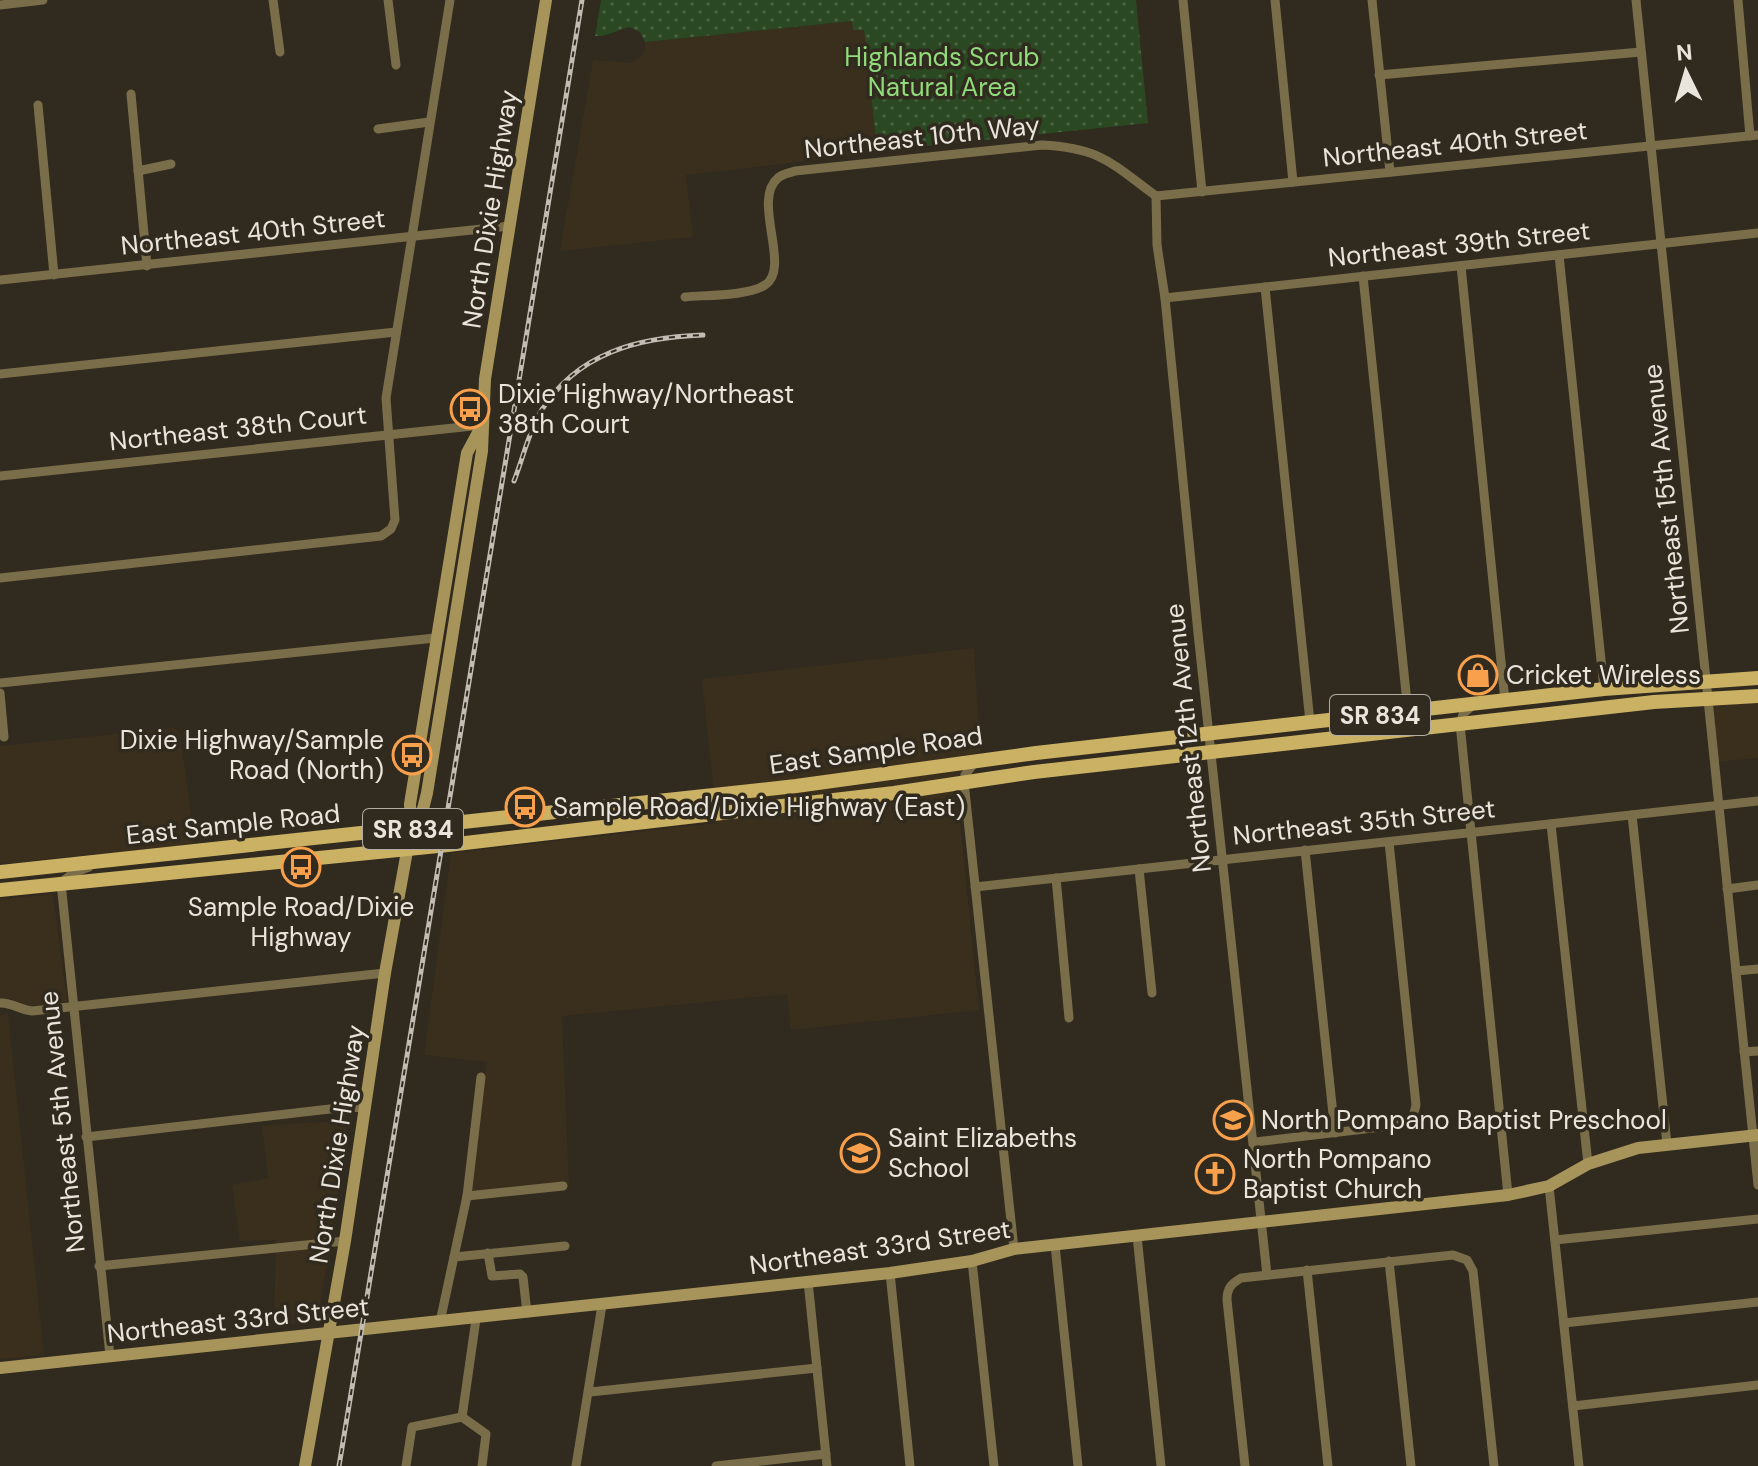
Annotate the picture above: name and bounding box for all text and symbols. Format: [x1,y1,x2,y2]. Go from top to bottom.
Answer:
north arrow [1646,32,1726,112]
text: N [1675,37,1694,68]
park label: Highlands Scrub Natural Area [844,40,1040,104]
street label: North Dixie Highway [454,87,526,331]
street label: Northeast 10th Way [803,108,1041,166]
street label: Northeast 40th Street [1321,113,1589,175]
street label: Northeast 40th Street [119,201,387,263]
street label: Northeast 39th Street [1326,213,1592,275]
street label: Northeast 15th Avenue [1635,362,1697,636]
place label: Dixie Highway/Northeast 38th Court [498,377,794,441]
bus stop icon: Dixie Highway/Northeast 38th Court [449,388,491,430]
street label: Northeast 38th Court [108,398,368,458]
street label: Northeast 12th Avenue [1157,602,1219,874]
shop icon: Cricket Wireless [1457,654,1499,696]
place label: Cricket Wireless [1506,658,1701,692]
road number: SR 834 [1330,695,1430,735]
street label: East Sample Road [767,718,985,782]
place label: Dixie Highway/Sample Road (North) [120,723,384,787]
bus stop icon: Dixie Highway/Sample Road (North) [391,734,433,776]
bus stop icon: Sample Road/Dixie Highway (East) [504,786,546,828]
place label: Sample Road/Dixie Highway (East) [553,790,965,824]
street label: Northeast 35th Street [1231,791,1497,853]
street label: East Sample Road [124,796,342,852]
road number: SR 834 [363,809,463,849]
bus stop icon: Sample Road/Dixie Highway [280,846,322,888]
place label: Sample Road/Dixie Highway [188,890,414,954]
street label: Northeast 5th Avenue [31,989,93,1255]
street label: North Dixie Highway [301,1022,373,1266]
school or university icon: North Pompano Baptist Preschool [1212,1099,1254,1141]
place label: North Pompano Baptist Preschool [1261,1103,1667,1137]
place label: Saint Elizabeths School [888,1121,1077,1185]
school or university icon: Saint Elizabeths School [839,1132,881,1174]
place label: North Pompano Baptist Church [1243,1142,1432,1206]
church icon: North Pompano Baptist Church [1194,1153,1236,1195]
street label: Northeast 33rd Street [747,1212,1013,1282]
street label: Northeast 33rd Street [105,1289,371,1351]

